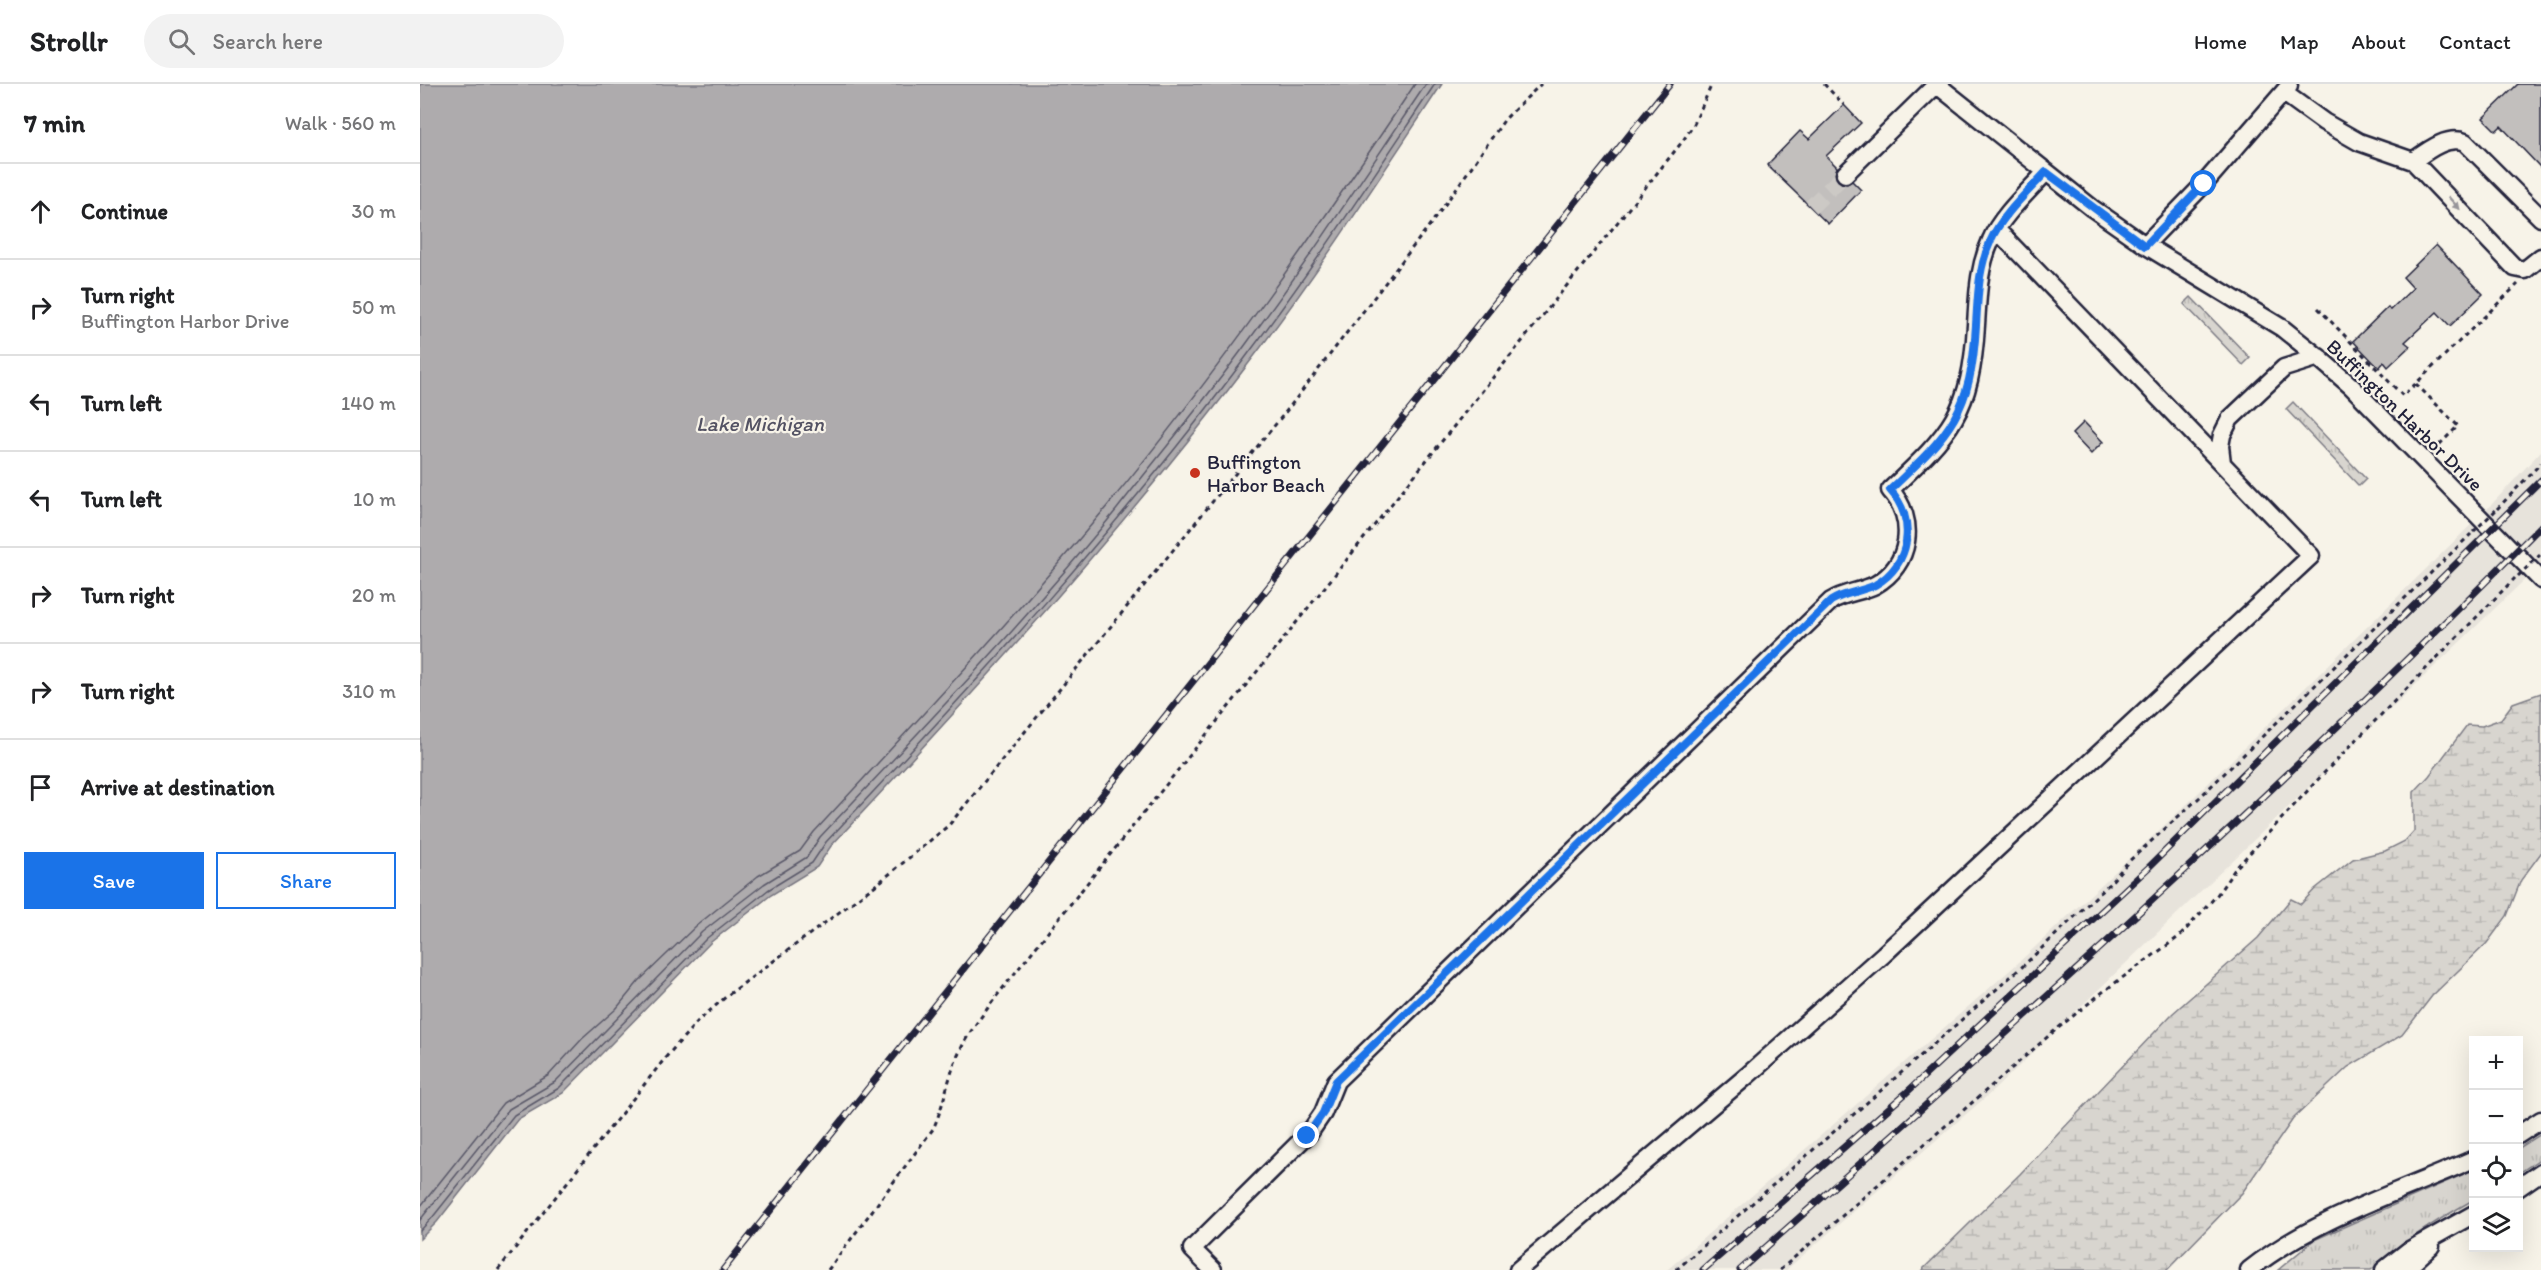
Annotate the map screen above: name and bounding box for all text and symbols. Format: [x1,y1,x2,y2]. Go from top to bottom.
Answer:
search box [144,14,564,68]
text: Strollr [30,24,108,58]
icon: search [165,25,198,58]
text: Search here [213,28,323,55]
text: Home [2194,29,2247,54]
text: Map [2280,29,2319,54]
text: About [2352,29,2406,54]
text: Contact [2439,29,2511,54]
text: 7 min [24,107,85,139]
text: Walk · 560 m [285,111,396,135]
route start [2190,170,2216,196]
icon: ahead [24,195,57,228]
one-way arrow [2447,196,2461,211]
text: Continue [81,198,168,225]
text: 30 m [351,199,396,223]
text: Turn right [81,282,175,309]
icon: right [24,291,57,324]
text: 50 m [352,295,396,319]
text: Buffington Harbor Drive [81,309,289,333]
street label: Buffington Harbor Drive [2322,334,2488,496]
icon: left [24,387,57,420]
text: Turn left [81,390,162,417]
text: 140 m [341,391,396,415]
water label: Lake Michigan [696,411,825,436]
place label: Buffington Harbor Beach [1207,450,1325,497]
marker: Buffington Harbor Beach [1188,466,1202,480]
icon: left [24,483,57,516]
text: Turn left [81,486,162,513]
text: 10 m [353,487,396,511]
icon: right [24,579,57,612]
text: Turn right [81,582,175,609]
text: 20 m [352,583,396,607]
icon: right [24,675,57,708]
text: Turn right [81,678,175,705]
text: 310 m [342,679,396,703]
icon: arrive [24,771,57,804]
text: Arrive at destination [81,774,275,801]
button: Save [24,852,204,909]
button: Share [216,852,396,909]
map controls [2469,1036,2523,1252]
button: + [2469,1036,2523,1090]
button: − [2469,1090,2523,1144]
route end [1293,1122,1319,1148]
button: locate [2469,1144,2523,1198]
button: layers [2469,1198,2523,1252]

